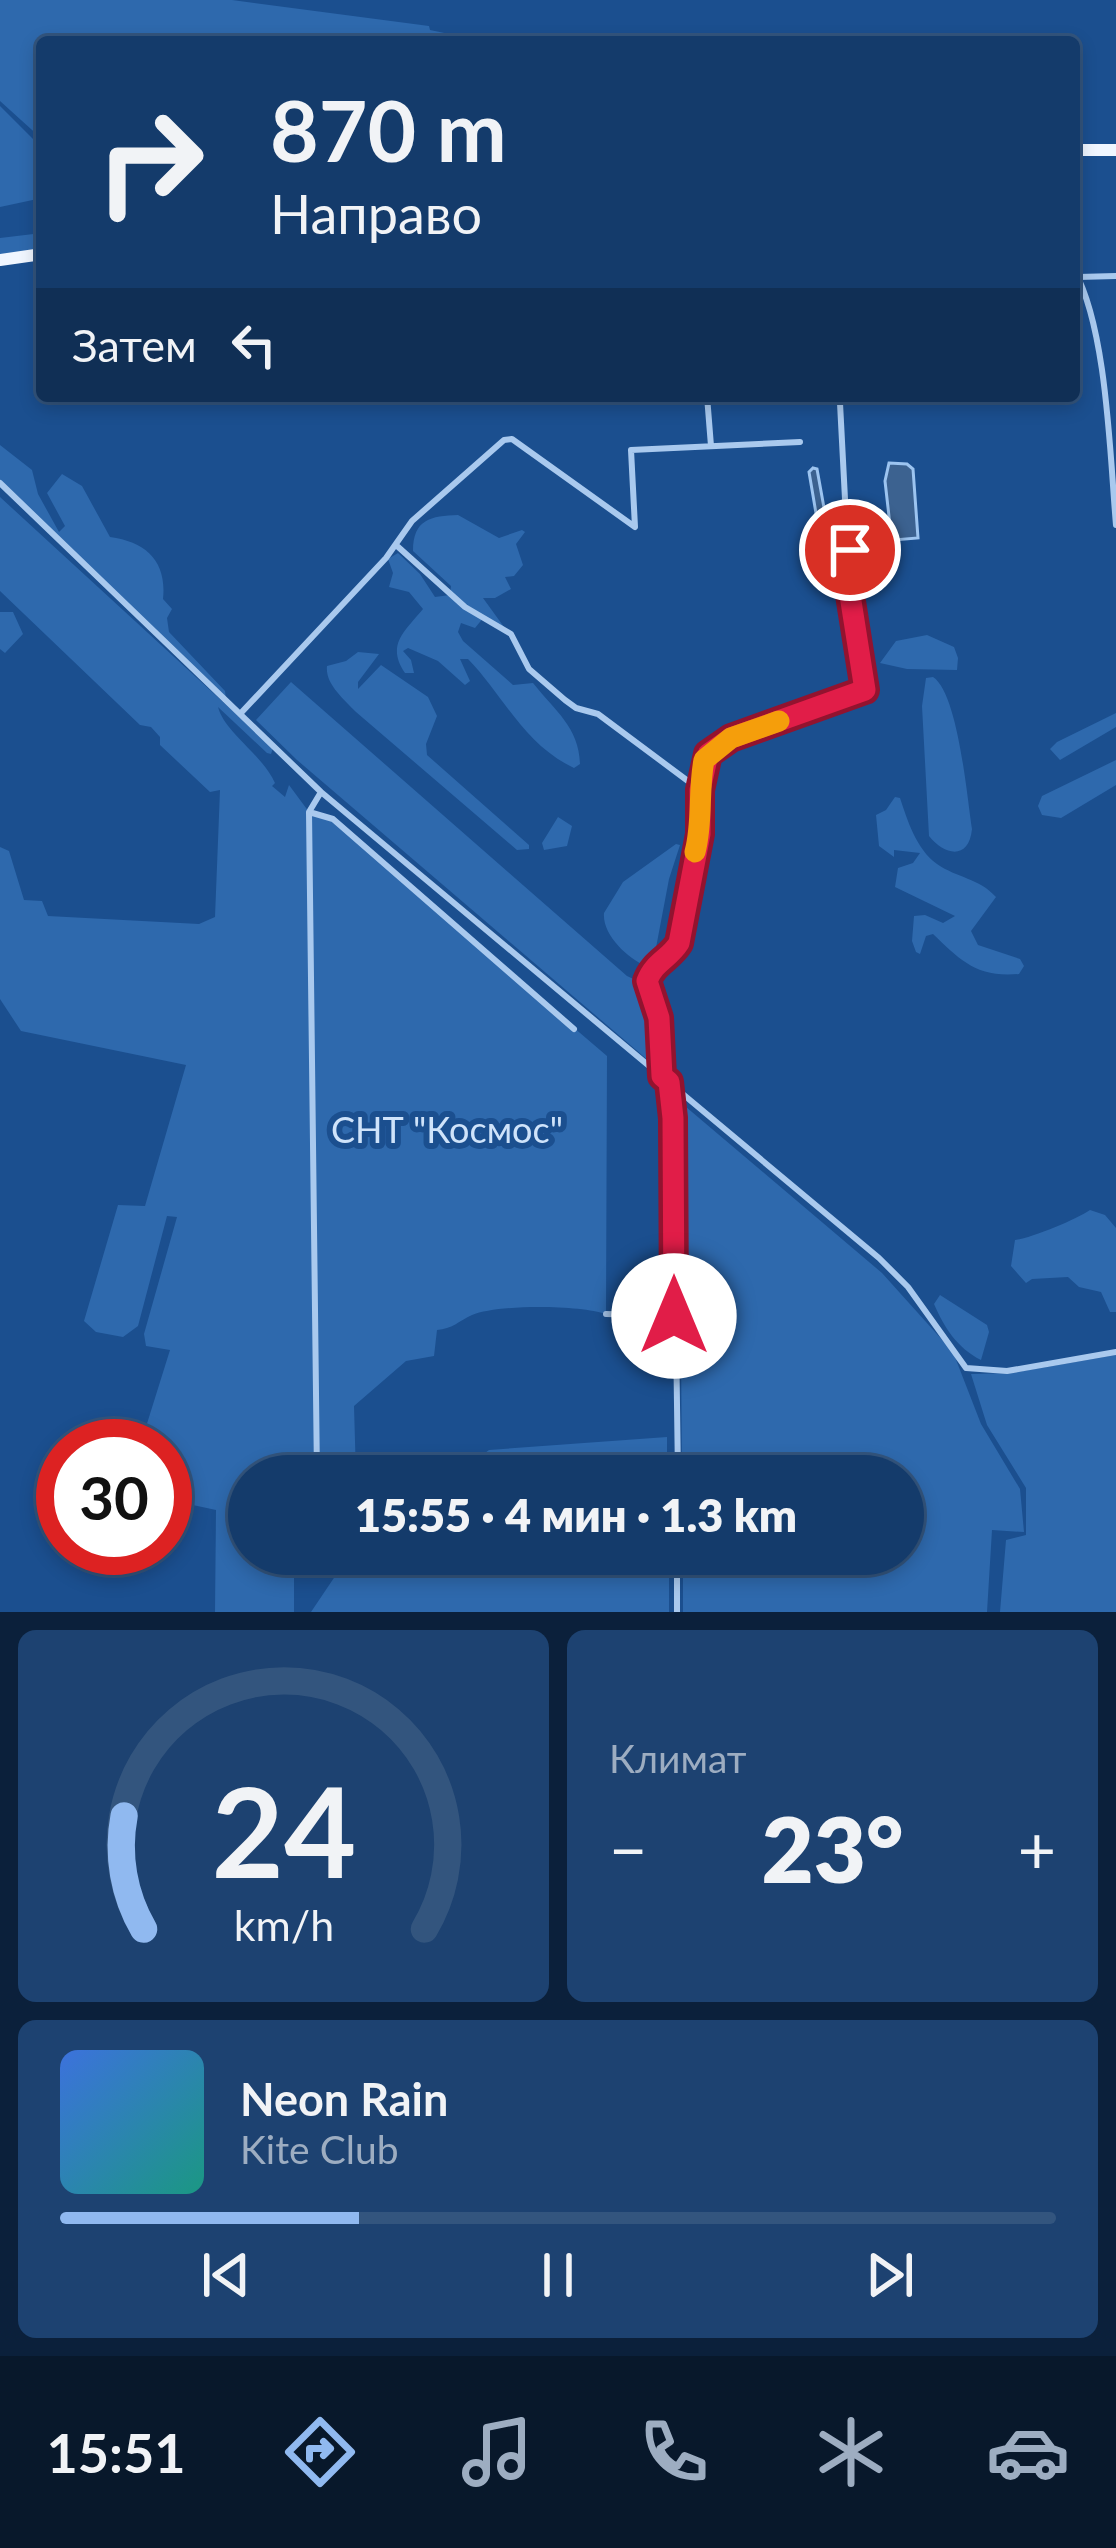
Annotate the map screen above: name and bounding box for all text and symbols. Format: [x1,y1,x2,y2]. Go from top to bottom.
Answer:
text: 870 m [270,79,507,180]
icon: right [72,84,228,240]
text: Направо [270,181,482,246]
icon: left [221,312,287,378]
text: Затем [72,318,197,372]
pin [799,499,901,601]
icon: arrive [817,517,883,583]
park label: СНТ "Космос" [331,1107,563,1151]
position arrow [611,1253,737,1379]
speed limit sign: 30 [36,1419,192,1575]
text: 15:55 · 4 мин · 1.3 km [355,1488,797,1542]
text: Климат [609,1735,747,1781]
text: 24 [211,1755,356,1905]
text: 23° [762,1794,903,1902]
text: − [609,1809,647,1888]
text: + [1018,1809,1056,1888]
text: km/h [233,1899,334,1950]
text: Neon Rain [240,2072,448,2126]
text: Kite Club [240,2126,399,2172]
icon: previous [193,2242,259,2308]
icon: pause [525,2242,591,2308]
icon: next [857,2242,923,2308]
icon: directions [278,2410,362,2494]
icon: music [455,2410,539,2494]
icon: phone [632,2410,716,2494]
icon: climate [809,2410,893,2494]
icon: car [986,2410,1070,2494]
text: 15:51 [46,2420,186,2485]

